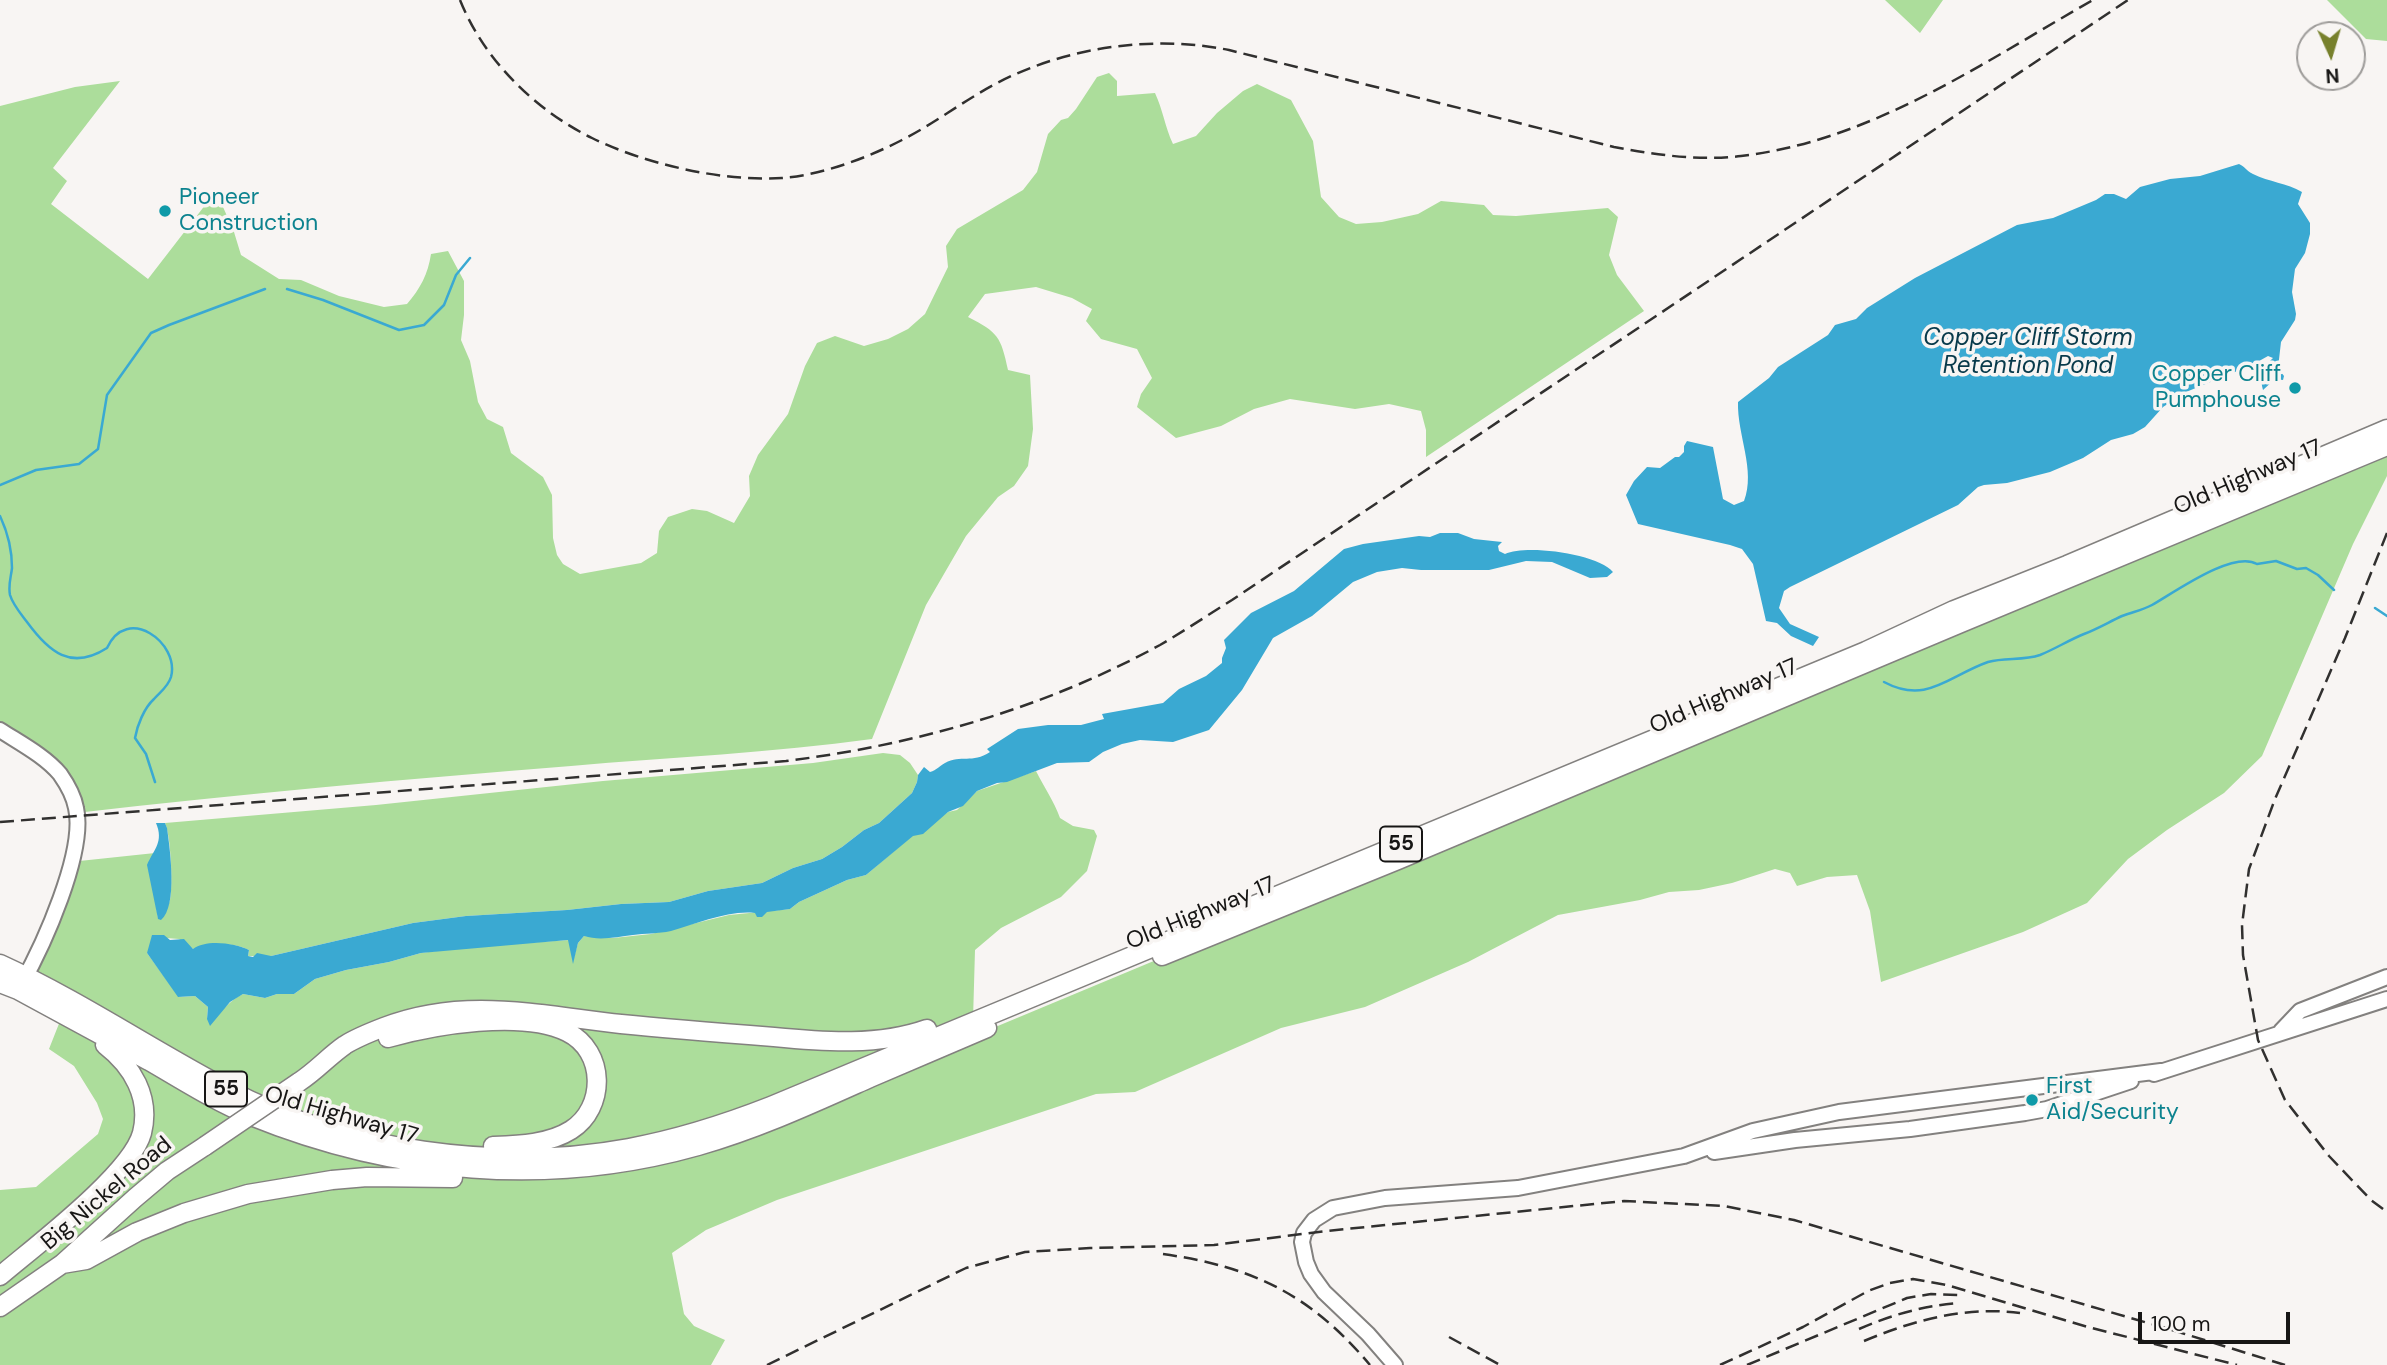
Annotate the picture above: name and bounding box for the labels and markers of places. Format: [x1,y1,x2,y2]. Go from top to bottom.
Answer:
place label: Pioneer Construction [179,184,318,238]
marker: Pioneer Construction [157,203,173,219]
place label: Copper Cliff Pumphouse [2152,361,2281,415]
marker: Copper Cliff Pumphouse [2287,380,2303,396]
place label: First Aid/Security [2046,1073,2179,1127]
marker: First Aid/Security [2024,1092,2040,1108]

